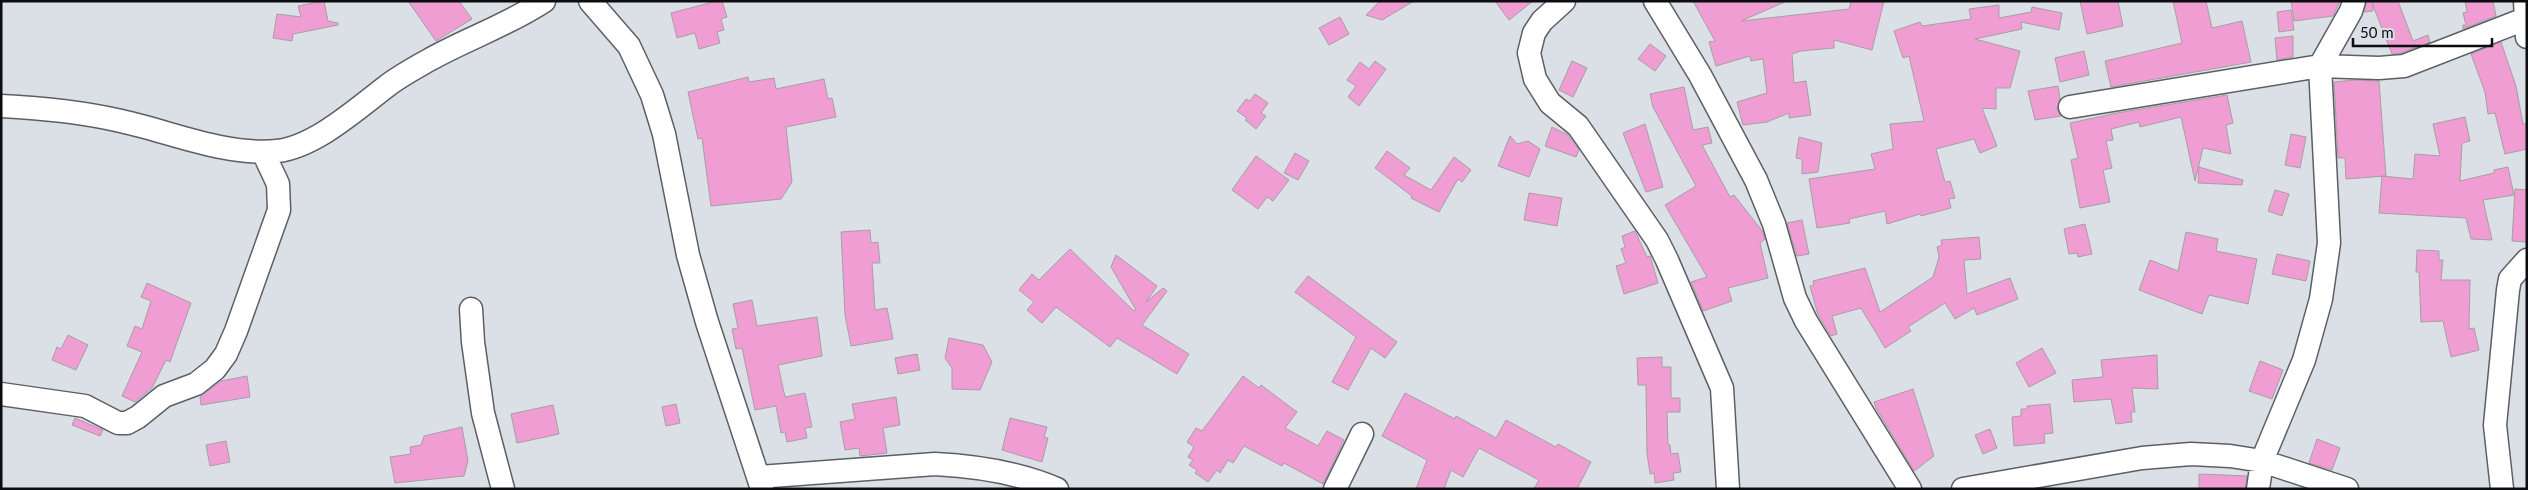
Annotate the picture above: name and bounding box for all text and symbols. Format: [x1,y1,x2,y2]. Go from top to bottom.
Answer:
scale bar [2353,15,2492,47]
text: 50 m [2360,23,2394,41]

